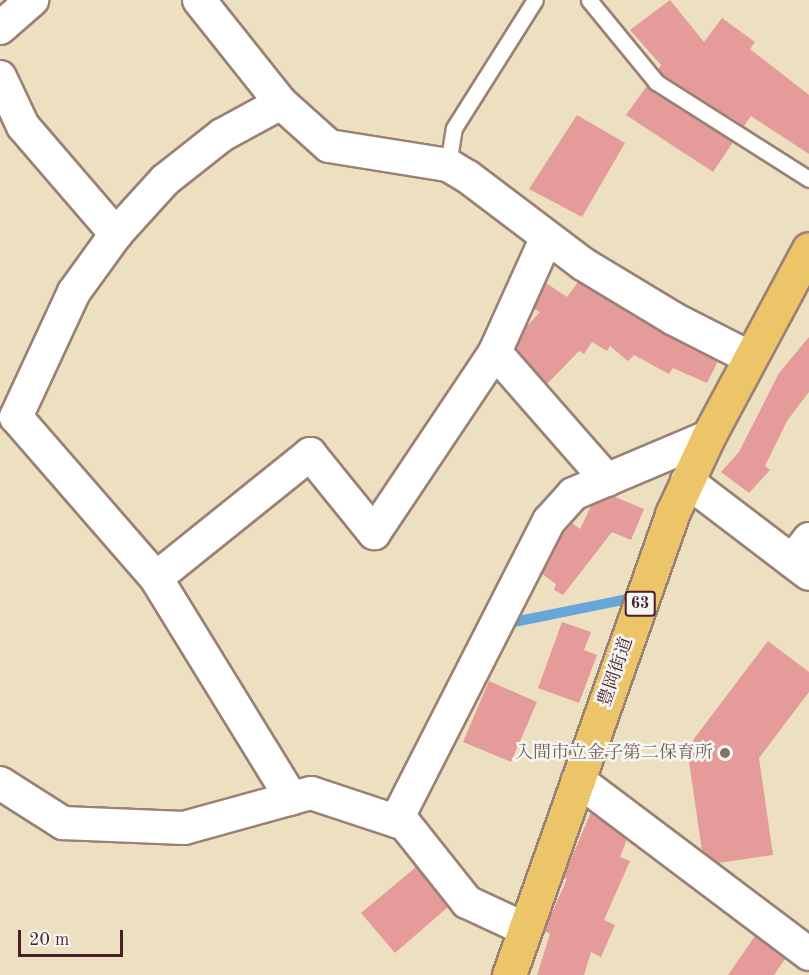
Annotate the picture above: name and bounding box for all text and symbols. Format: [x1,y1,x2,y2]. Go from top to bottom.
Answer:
road number: 63 [624,591,656,617]
street label: 豊岡街道 [594,634,638,710]
place label: 入間市立金子第二保育所 [515,742,713,764]
marker: 入間市立金子第二保育所 [718,746,732,760]
scale bar [21,918,126,956]
text: 20 m [29,931,69,949]

